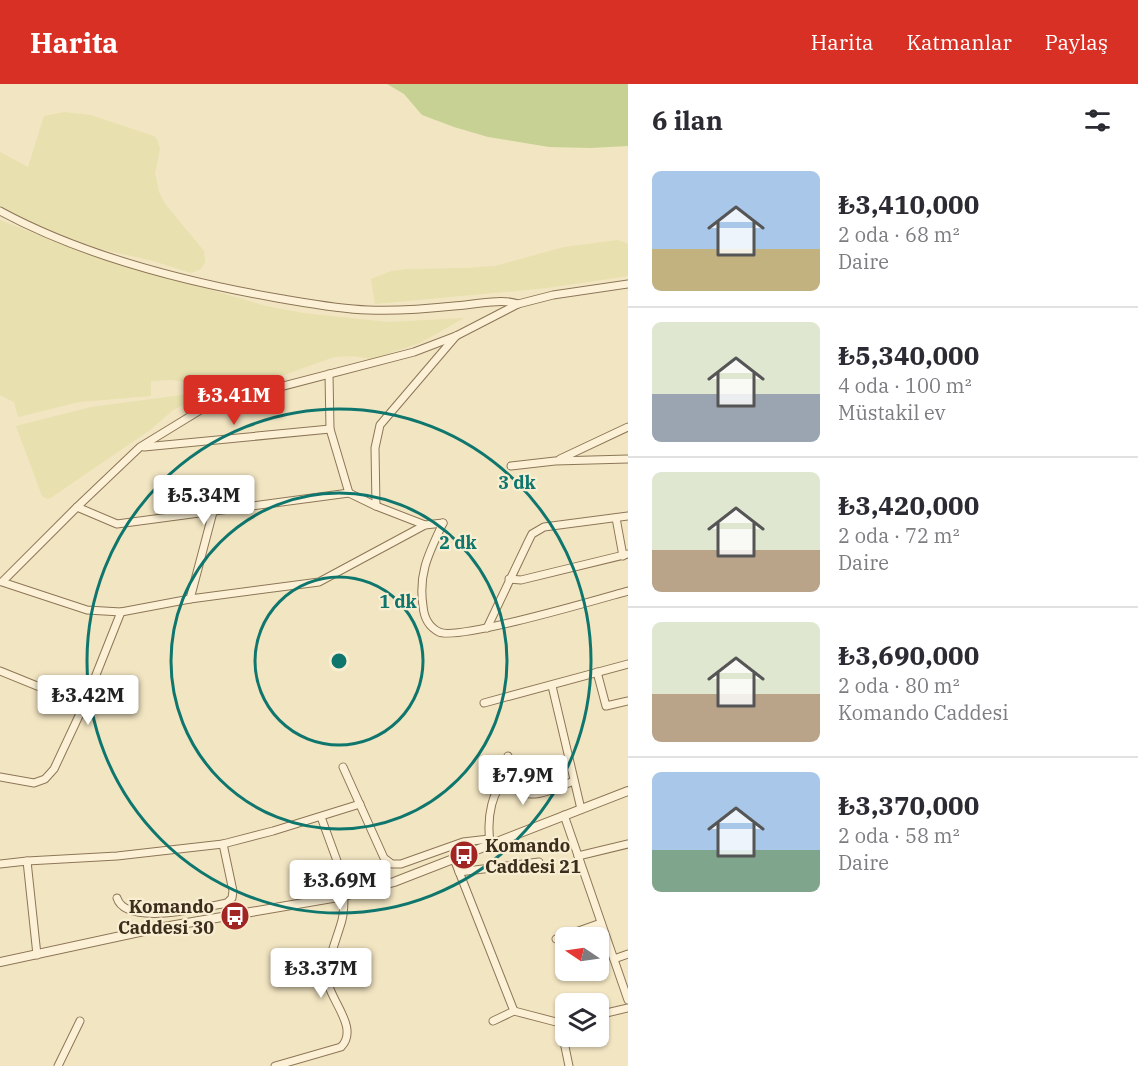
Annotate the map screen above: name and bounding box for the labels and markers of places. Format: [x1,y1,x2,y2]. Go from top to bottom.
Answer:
pin: ₺3.41M [185,375,283,426]
pin: ₺5.34M [155,475,253,526]
centre of rings [329,651,349,671]
pin: ₺3.42M [39,675,137,726]
pin: ₺7.9M [481,755,565,806]
place label: Komando Caddesi 21 [485,834,581,878]
bus stop icon: Komando Caddesi 21 [448,839,480,871]
pin: ₺3.69M [291,860,389,911]
place label: Komando Caddesi 30 [118,895,214,939]
bus stop icon: Komando Caddesi 30 [219,900,251,932]
pin: ₺3.37M [272,948,370,999]

